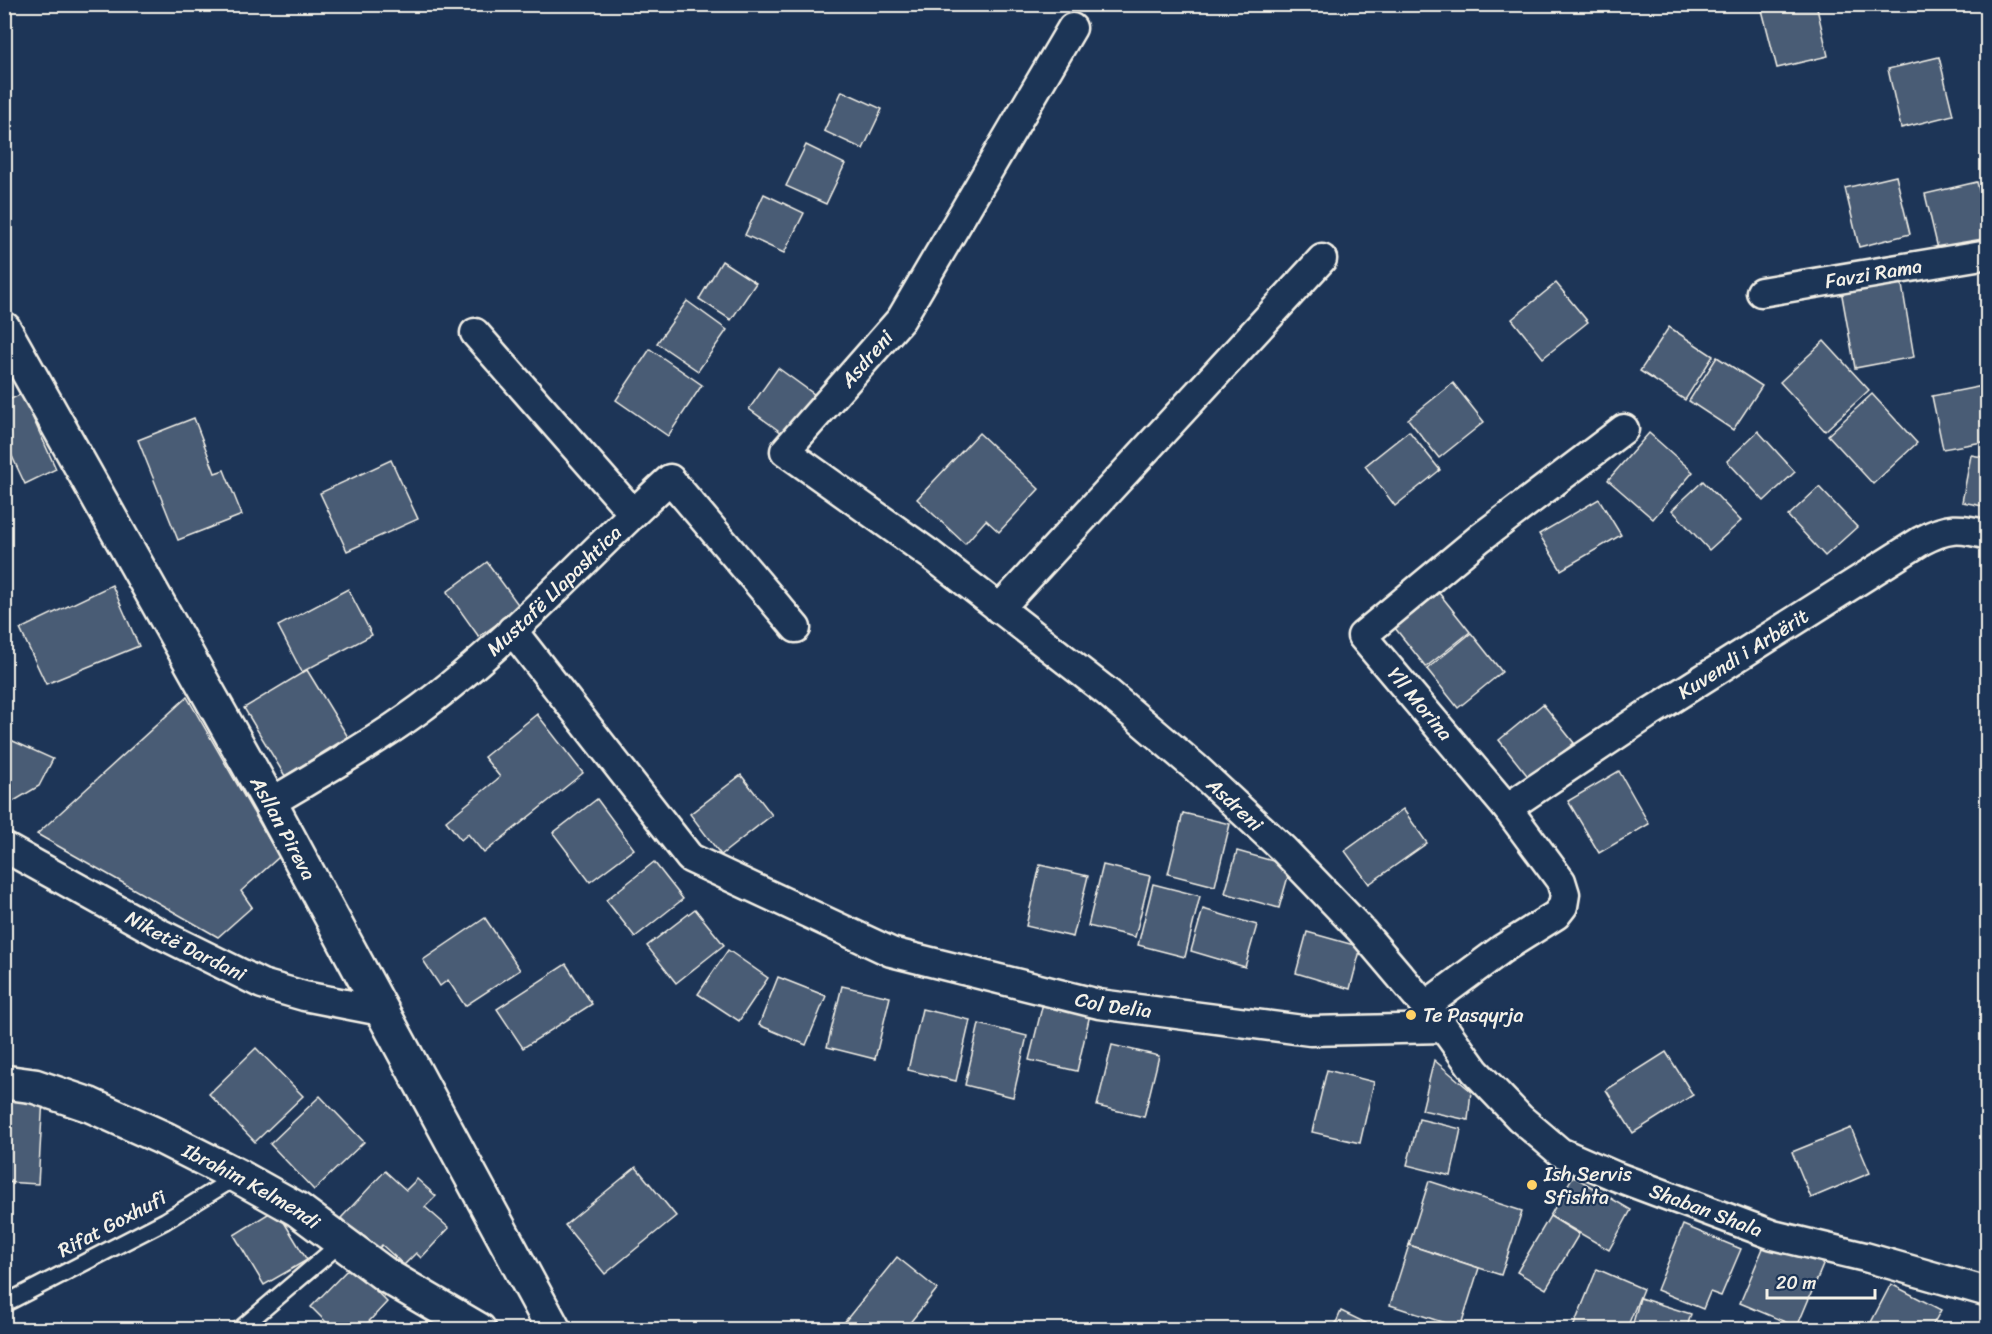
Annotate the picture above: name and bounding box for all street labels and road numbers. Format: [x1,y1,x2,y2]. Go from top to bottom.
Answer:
street label: Favzi Rama [1822,248,1925,299]
street label: Asdreni [831,321,903,397]
street label: Mustafë Llapashtica [478,516,630,665]
street label: Kuvendi i Arbërit [1670,599,1816,709]
street label: Yll Morina [1378,659,1462,749]
street label: Asllan Pireva [240,768,326,887]
street label: Asdreni [1198,768,1273,841]
street label: Niketë Dardani [119,900,254,992]
street label: Col Delia [1071,981,1154,1028]
street label: Ibrahim Kelmendi [175,1133,329,1239]
street label: Shaban Shala [1644,1173,1768,1247]
street label: Rifat Goxhufi [51,1180,174,1267]

